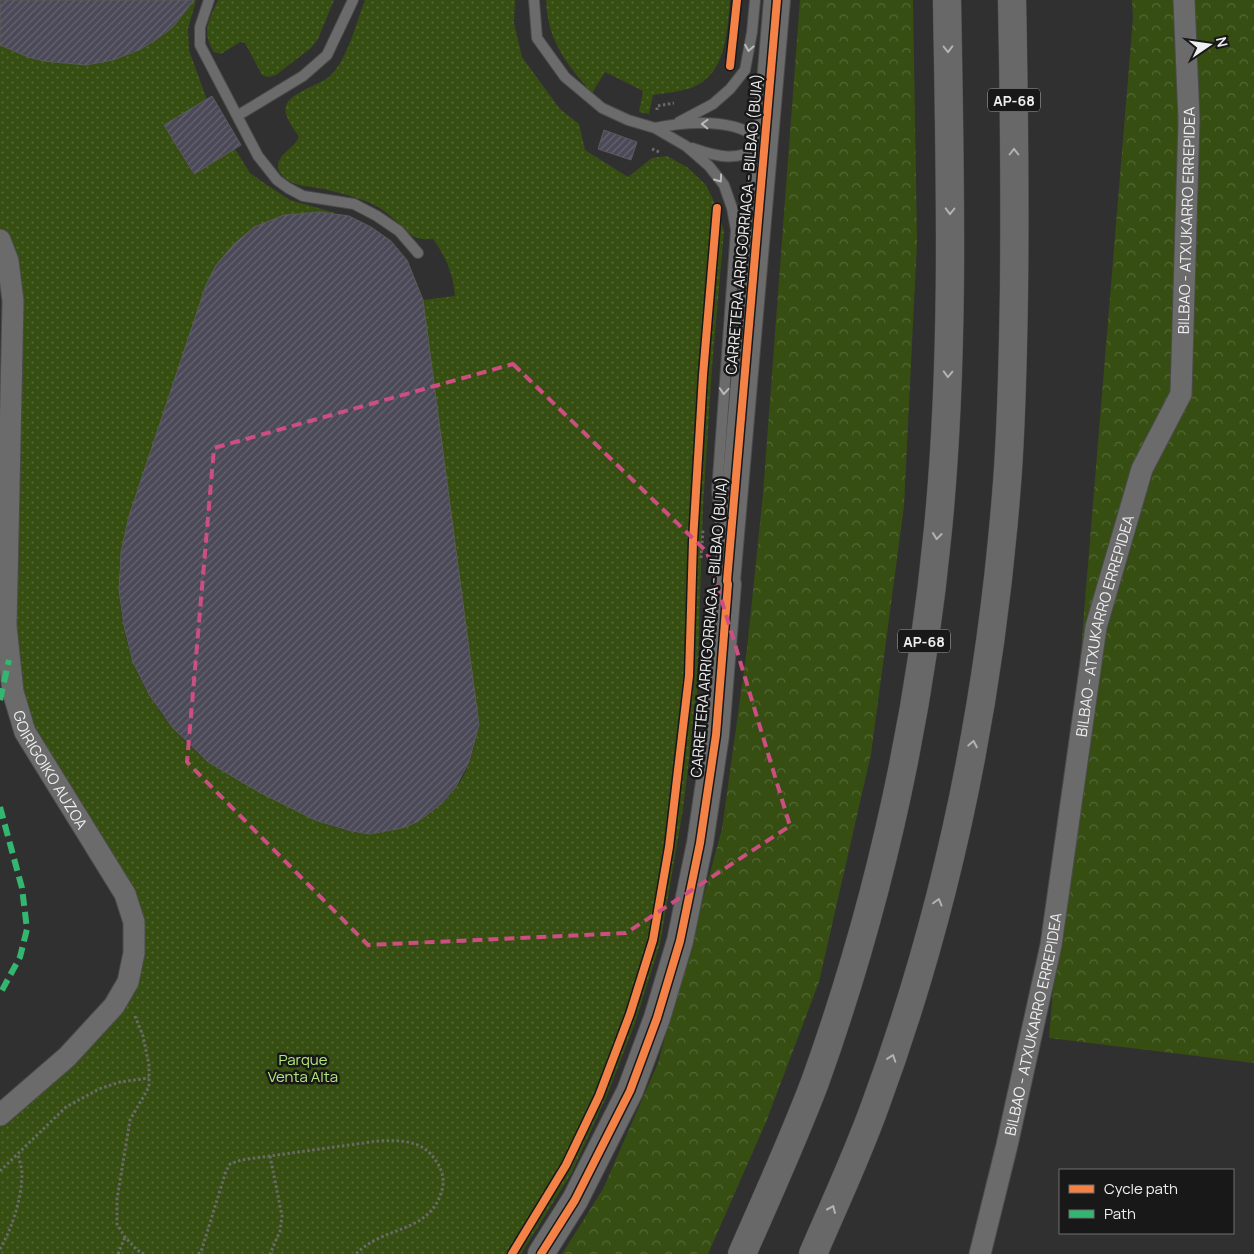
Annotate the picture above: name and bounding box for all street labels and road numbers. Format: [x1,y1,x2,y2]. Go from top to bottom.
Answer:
street label: CARRETERA ARRIGORRIAGA - BILBAO (BUIA) [720,73,768,375]
road number: AP-68 [988,88,1040,112]
street label: BILBAO - ATXUKARRO ERREPIDEA [1172,106,1200,334]
street label: CARRETERA ARRIGORRIAGA - BILBAO (BUIA) [685,476,733,778]
street label: BILBAO - ATXUKARRO ERREPIDEA [1070,512,1139,738]
road number: AP-68 [898,630,950,652]
street label: GOIRIGOIKO AUZOA [9,708,93,833]
street label: BILBAO - ATXUKARRO ERREPIDEA [999,911,1066,1137]

